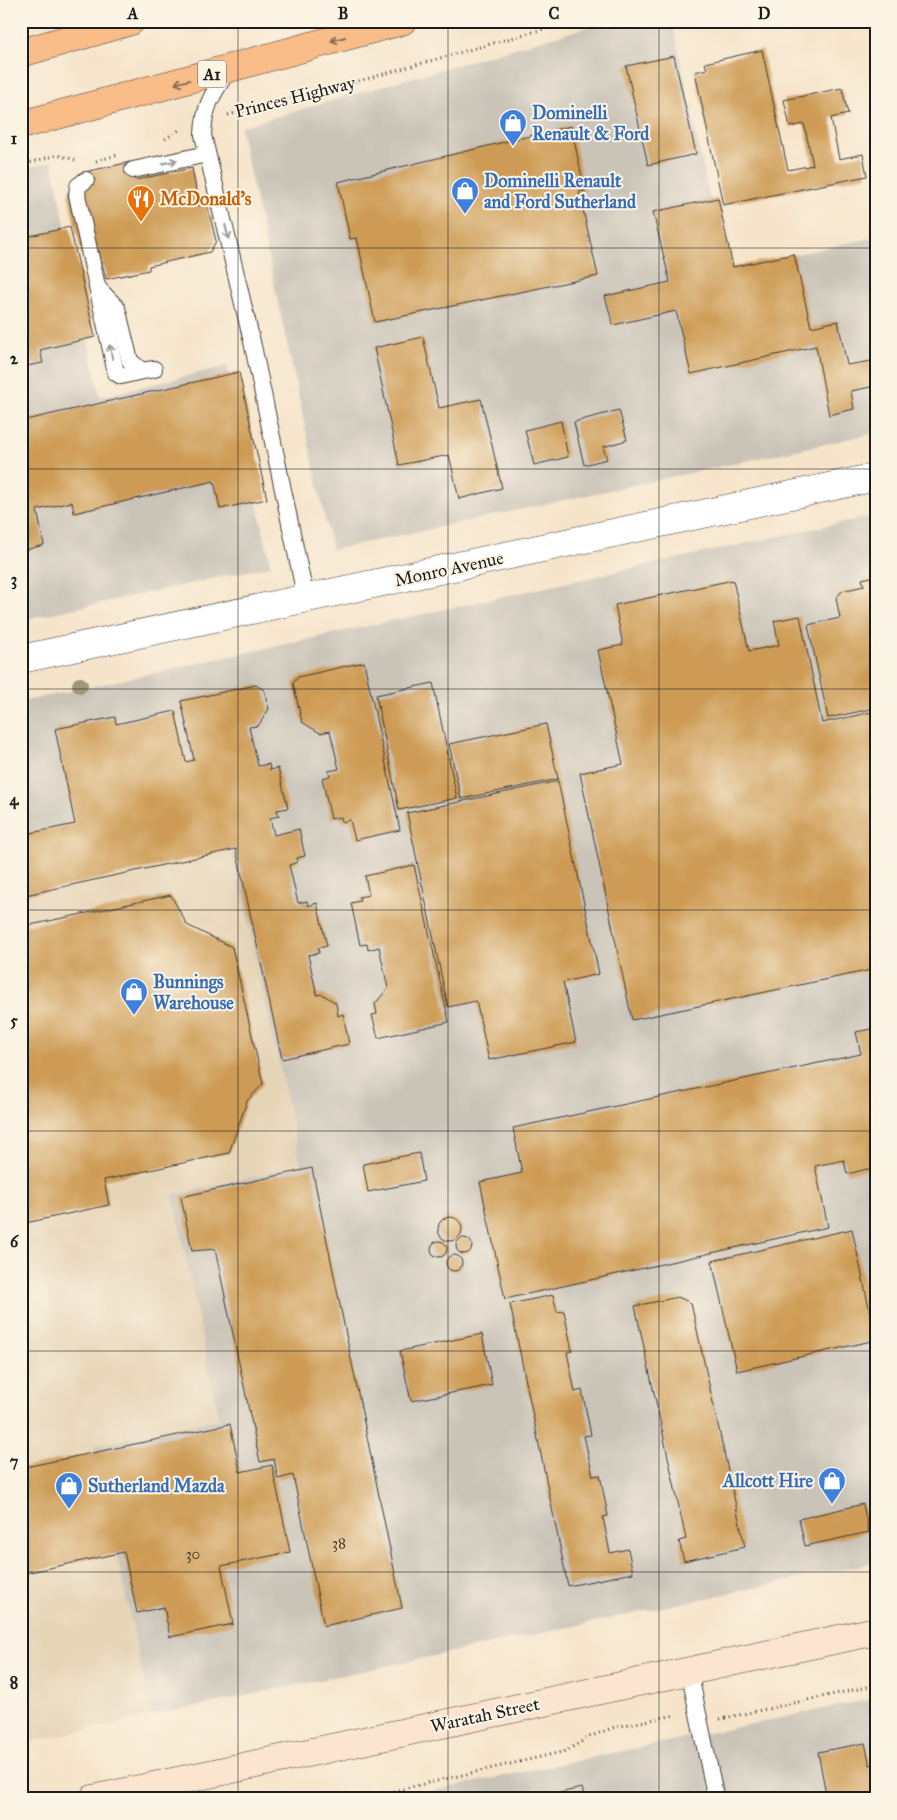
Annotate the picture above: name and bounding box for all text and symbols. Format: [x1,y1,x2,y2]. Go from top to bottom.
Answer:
text: A [127,4,139,23]
text: B [338,4,348,23]
text: C [549,4,560,23]
text: D [758,4,771,23]
one-way arrow [331,35,347,44]
road number: A1 [198,61,226,88]
street label: Princes Highway [232,71,358,124]
one-way arrow [174,78,190,87]
place label: Dominelli Renault & Ford [532,102,650,145]
shop icon: Dominelli Renault & Ford [498,108,528,147]
text: 1 [11,129,18,148]
one-way arrow [161,157,177,166]
place label: Dominelli Renault and Ford Sutherland [484,170,637,213]
shop icon: Dominelli Renault and Ford Sutherland [450,176,480,215]
restaurant icon: McDonald's [126,184,156,223]
place label: McDonald's [160,188,252,210]
one-way arrow [223,223,232,239]
one-way arrow [105,344,115,360]
text: 2 [10,349,19,368]
street label: Monro Avenue [392,547,506,591]
text: 3 [11,570,17,590]
text: 4 [10,790,20,810]
place label: Bunnings Warehouse [153,971,234,1014]
shop icon: Bunnings Warehouse [119,977,149,1016]
text: 5 [10,1011,18,1030]
text: 6 [10,1232,19,1251]
text: 7 [10,1452,19,1471]
shop icon: Allcott Hire [817,1466,847,1505]
place label: Allcott Hire [722,1470,813,1492]
shop icon: Sutherland Mazda [54,1471,84,1510]
place label: Sutherland Mazda [88,1475,225,1497]
house number: 38 [332,1534,346,1552]
house number: 30 [186,1545,200,1563]
text: 8 [10,1673,18,1692]
street label: Waratah Street [429,1693,542,1737]

